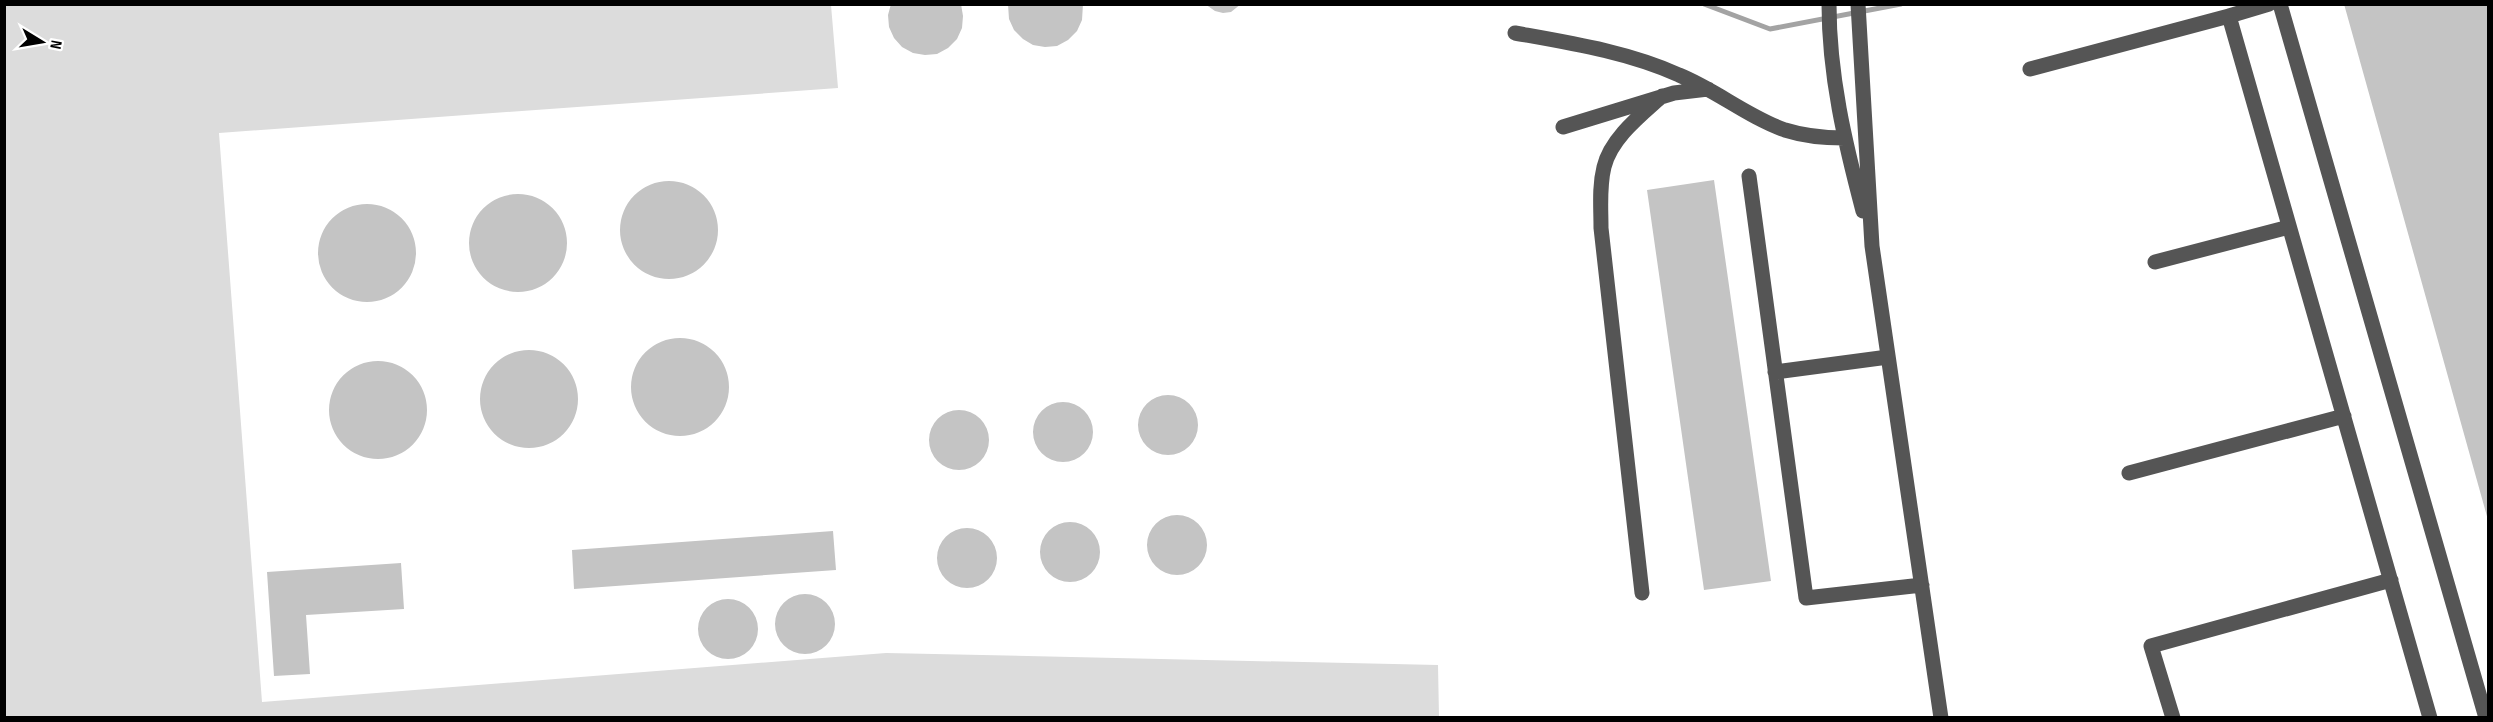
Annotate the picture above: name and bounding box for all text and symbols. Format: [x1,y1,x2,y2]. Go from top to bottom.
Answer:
north arrow [12,12,72,72]
text: N [45,39,65,51]

